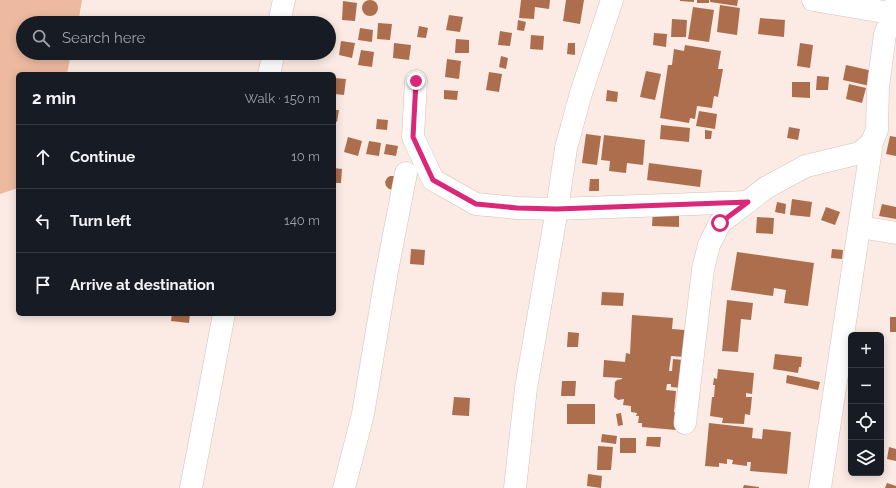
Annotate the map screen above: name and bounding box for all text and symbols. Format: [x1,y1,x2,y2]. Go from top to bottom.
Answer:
search box [16,16,336,60]
icon: search [30,27,52,49]
text: Search here [62,29,145,47]
route end [407,72,425,90]
text: 2 min [32,88,76,108]
text: Walk · 150 m [245,91,320,106]
icon: ahead [32,146,54,168]
text: Continue [70,148,135,166]
text: 10 m [291,149,320,164]
icon: left [32,210,54,232]
text: Turn left [70,212,131,230]
text: 140 m [284,213,320,228]
route start [711,214,729,232]
icon: arrive [32,274,54,296]
text: Arrive at destination [70,276,215,294]
map controls [848,332,884,476]
button: + [848,332,884,368]
button: − [848,368,884,404]
button: locate [848,404,884,440]
button: layers [848,440,884,476]

